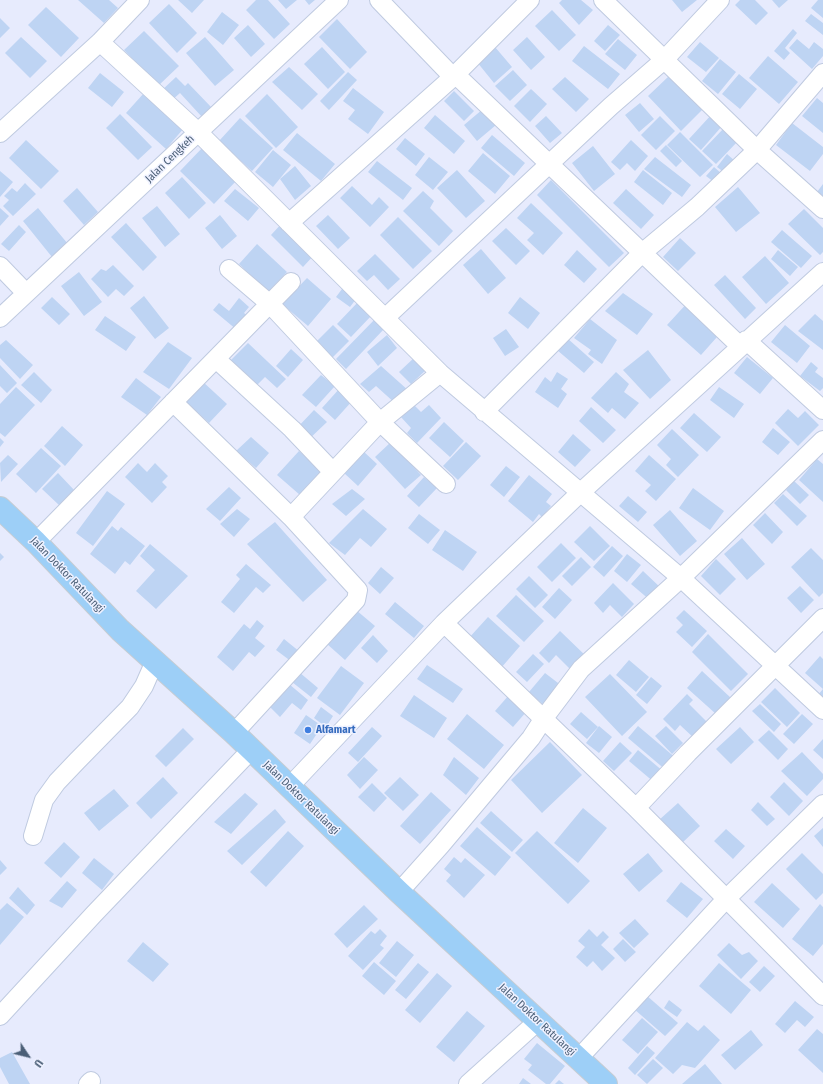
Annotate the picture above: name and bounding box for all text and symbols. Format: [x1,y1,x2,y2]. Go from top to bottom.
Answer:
street label: Jalan Cengkeh [143,132,197,186]
street label: Jalan Doktor Ratulangi [27,534,107,616]
place label: Alfamart [316,723,356,737]
marker: Alfamart [303,725,313,735]
street label: Jalan Doktor Ratulangi [260,758,342,838]
street label: Jalan Doktor Ratulangi [496,981,578,1059]
north arrow [8,1036,48,1076]
text: U [31,1057,45,1070]

